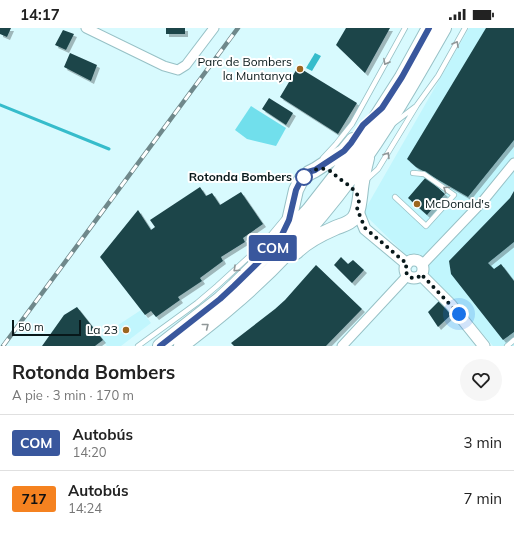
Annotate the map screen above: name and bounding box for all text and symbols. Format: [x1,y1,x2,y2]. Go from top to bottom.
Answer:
text: 14:17 [20,5,60,24]
one-way arrow [451,41,458,48]
place label: Parc de Bombers la Muntanya [198,54,292,83]
one-way arrow [383,58,391,65]
marker: Parc de Bombers la Muntanya [295,64,305,74]
one-way arrow [383,152,390,159]
marker: Rotonda Bombers [295,168,313,186]
place label: Rotonda Bombers [189,169,292,184]
one-way arrow [443,186,450,194]
place label: McDonald's [425,196,490,211]
marker: McDonald's [412,199,422,209]
line badge: COM [250,235,296,261]
text: COM [257,239,289,257]
one-way arrow [233,264,241,271]
your location [449,304,469,324]
scale bar [12,318,81,337]
text: 50 m [18,320,44,334]
place label: La 23 [87,322,118,337]
one-way arrow [202,324,209,331]
marker: La 23 [121,325,131,335]
button: heart [460,359,502,401]
text: Rotonda Bombers [12,360,175,384]
text: A pie · 3 min · 170 m [12,387,134,403]
text: Autobús [72,425,133,444]
text: 3 min [464,433,502,452]
text: COM [20,434,52,452]
text: 14:20 [72,444,107,460]
text: Autobús [68,481,128,500]
text: 7 min [464,489,502,508]
text: 717 [21,490,47,508]
text: 14:24 [68,500,102,516]

